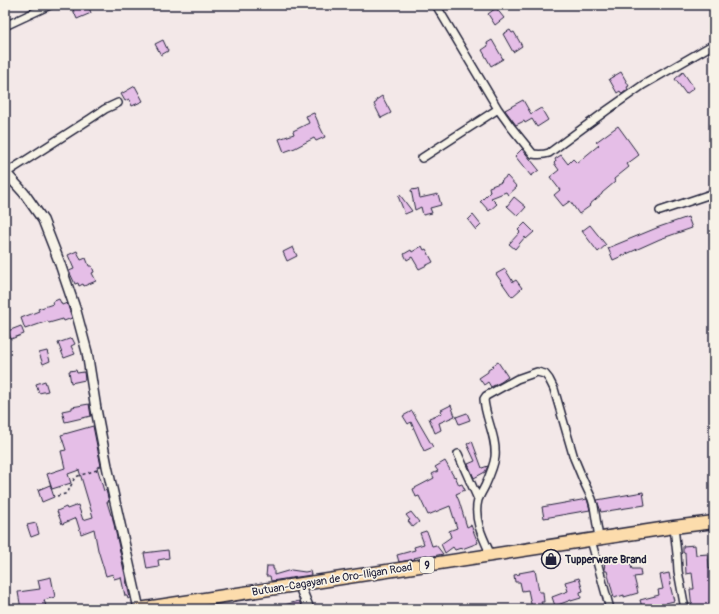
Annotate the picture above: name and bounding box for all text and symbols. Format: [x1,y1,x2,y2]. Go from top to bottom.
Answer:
shop icon: Tupperware Brand [540,548,562,570]
place label: Tupperware Brand [564,553,647,566]
road number: 9 [420,557,434,573]
street label: Butuan-Cagayan de Oro-Iligan Road [251,560,413,599]

